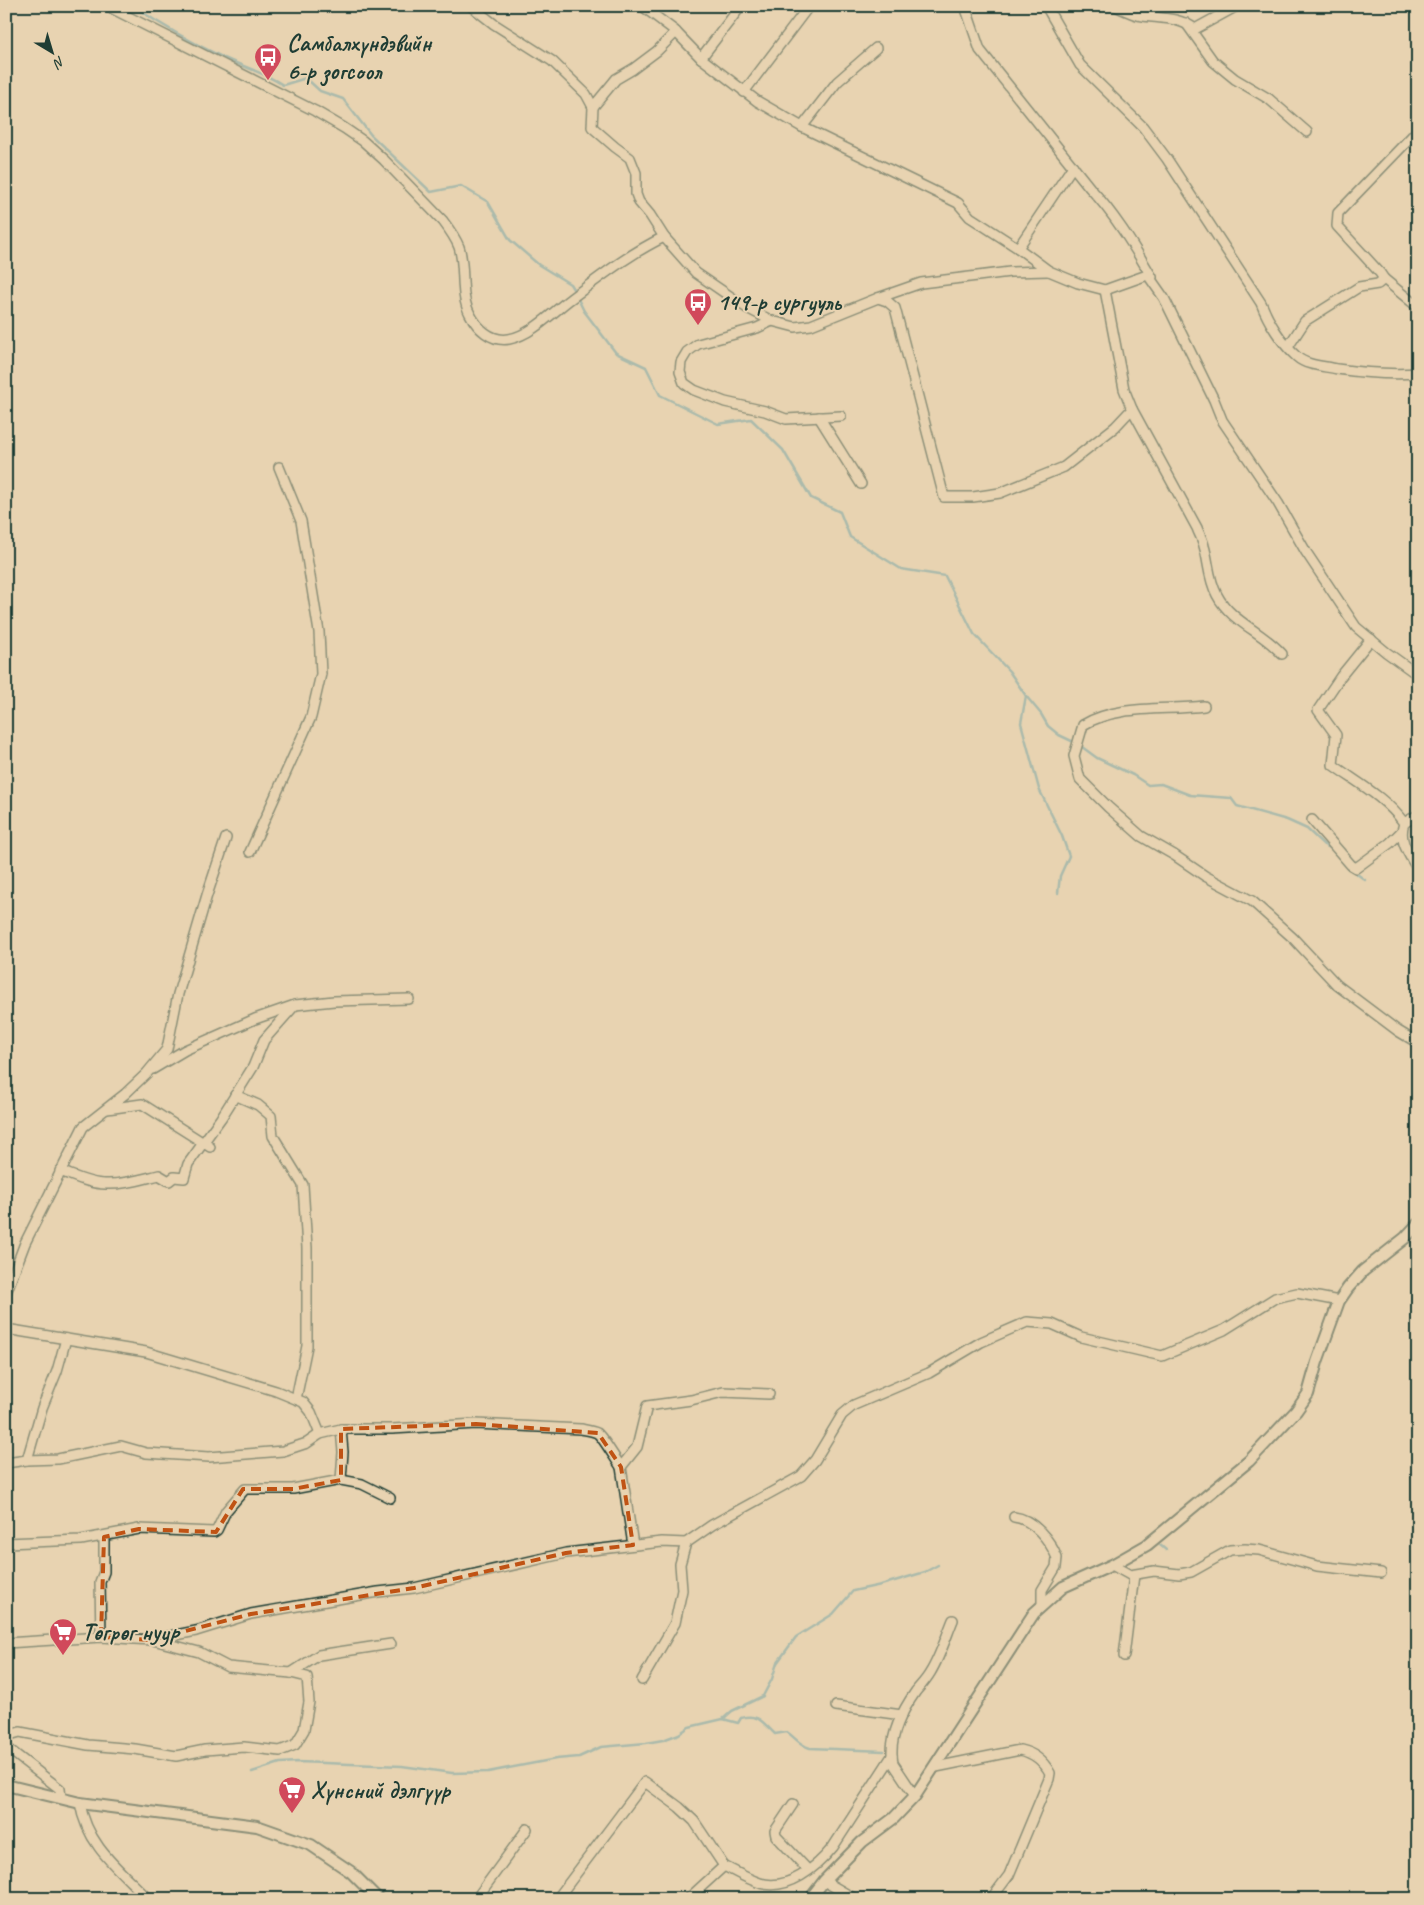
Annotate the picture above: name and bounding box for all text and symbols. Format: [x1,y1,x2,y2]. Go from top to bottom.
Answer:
north arrow [28,28,78,78]
place label: Самбалхүндэвийн 6-р зогсоол [287,28,433,87]
bus stop icon: Самбалхүндэвийн 6-р зогсоол [253,42,283,81]
text: N [49,52,68,73]
bus stop icon: 149-р сургууль [683,287,713,326]
place label: 149-р сургууль [717,287,843,317]
supermarket icon: Төгрөг нуур [48,1617,78,1656]
place label: Төгрөг нуур [82,1617,181,1647]
supermarket icon: Хүнсний дэлгүүр [277,1775,307,1814]
place label: Хүнсний дэлгүүр [311,1775,452,1806]

